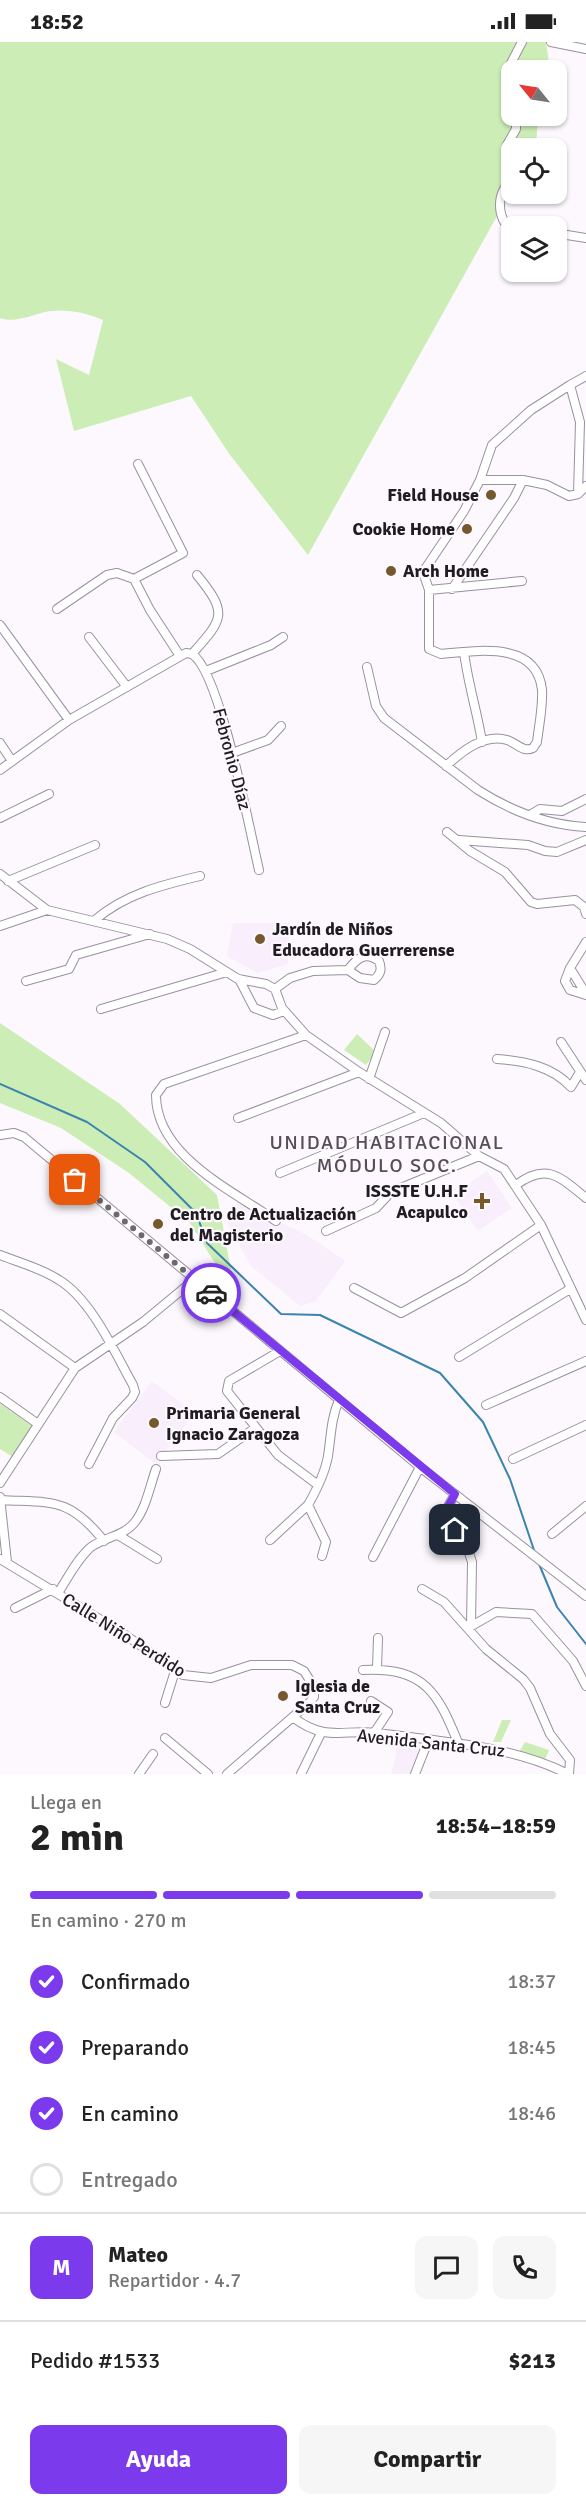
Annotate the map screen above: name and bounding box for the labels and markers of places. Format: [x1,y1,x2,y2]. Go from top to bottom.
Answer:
place label: Field House [387,484,479,506]
marker: Field House [484,488,498,502]
place label: Cookie Home [353,518,455,540]
marker: Cookie Home [460,522,474,536]
place label: Arch Home [403,560,489,582]
marker: Arch Home [384,564,398,578]
place label: Jardín de Niños Educadora Guerrerense [272,918,455,961]
marker: Jardín de Niños Educadora Guerrerense [253,932,267,946]
pin [49,1154,100,1205]
place label: ISSSTE U.H.F Acapulco [365,1180,468,1223]
marker: ISSSTE U.H.F Acapulco [473,1192,491,1210]
place label: Centro de Actualización del Magisterio [170,1203,356,1246]
marker: Centro de Actualización del Magisterio [151,1217,165,1231]
place label: Primaria General Ignacio Zaragoza [166,1402,301,1445]
marker: Primaria General Ignacio Zaragoza [147,1416,161,1430]
pin [429,1504,480,1555]
place label: Iglesia de Santa Cruz [295,1675,380,1718]
marker: Iglesia de Santa Cruz [276,1689,290,1703]

